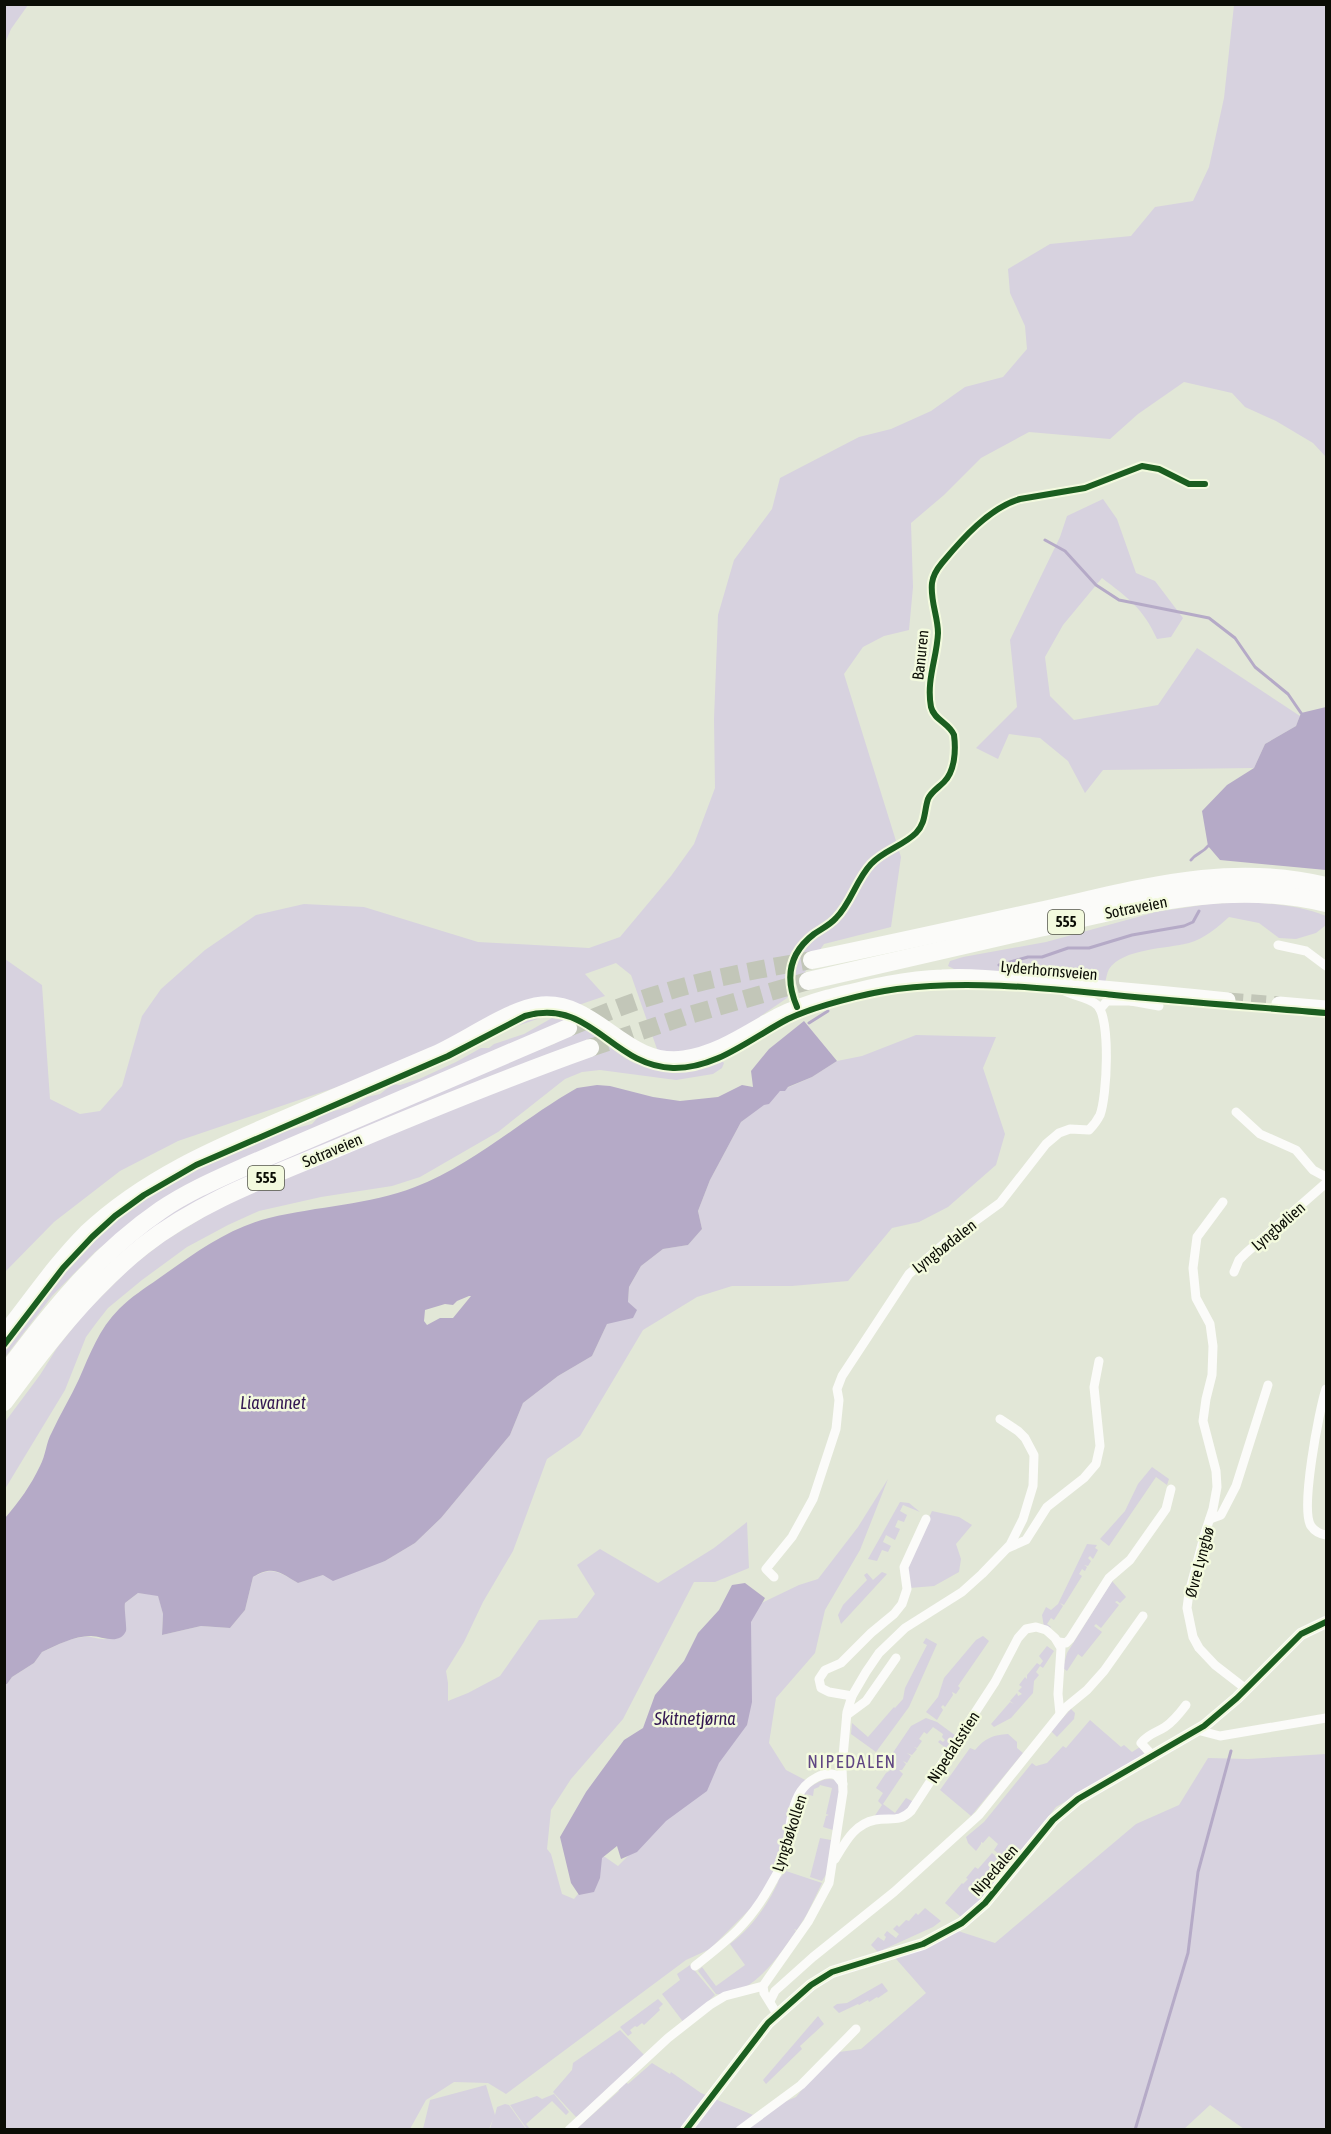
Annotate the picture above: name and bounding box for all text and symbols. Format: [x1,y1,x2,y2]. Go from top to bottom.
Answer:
street label: Banuren [908,629,932,681]
street label: Sotraveien [1103,892,1169,922]
road number: 555 [1048,910,1084,934]
street label: Lyderhornsveien [1000,957,1098,984]
street label: Sotraveien [299,1129,365,1171]
road number: 555 [248,1166,284,1190]
street label: Lyngbølien [1248,1198,1309,1255]
street label: Lyngbødalen [908,1215,980,1277]
water label: Liavannet [240,1392,307,1413]
street label: Øvre Lyngbø [1181,1525,1218,1599]
water label: Skitnetjørna [653,1708,736,1729]
street label: Nipedalsstien [923,1708,984,1787]
district label: NIPEDALEN [807,1751,897,1772]
street label: Lyngbøkollen [768,1792,811,1874]
street label: Nipedalen [967,1841,1022,1900]

